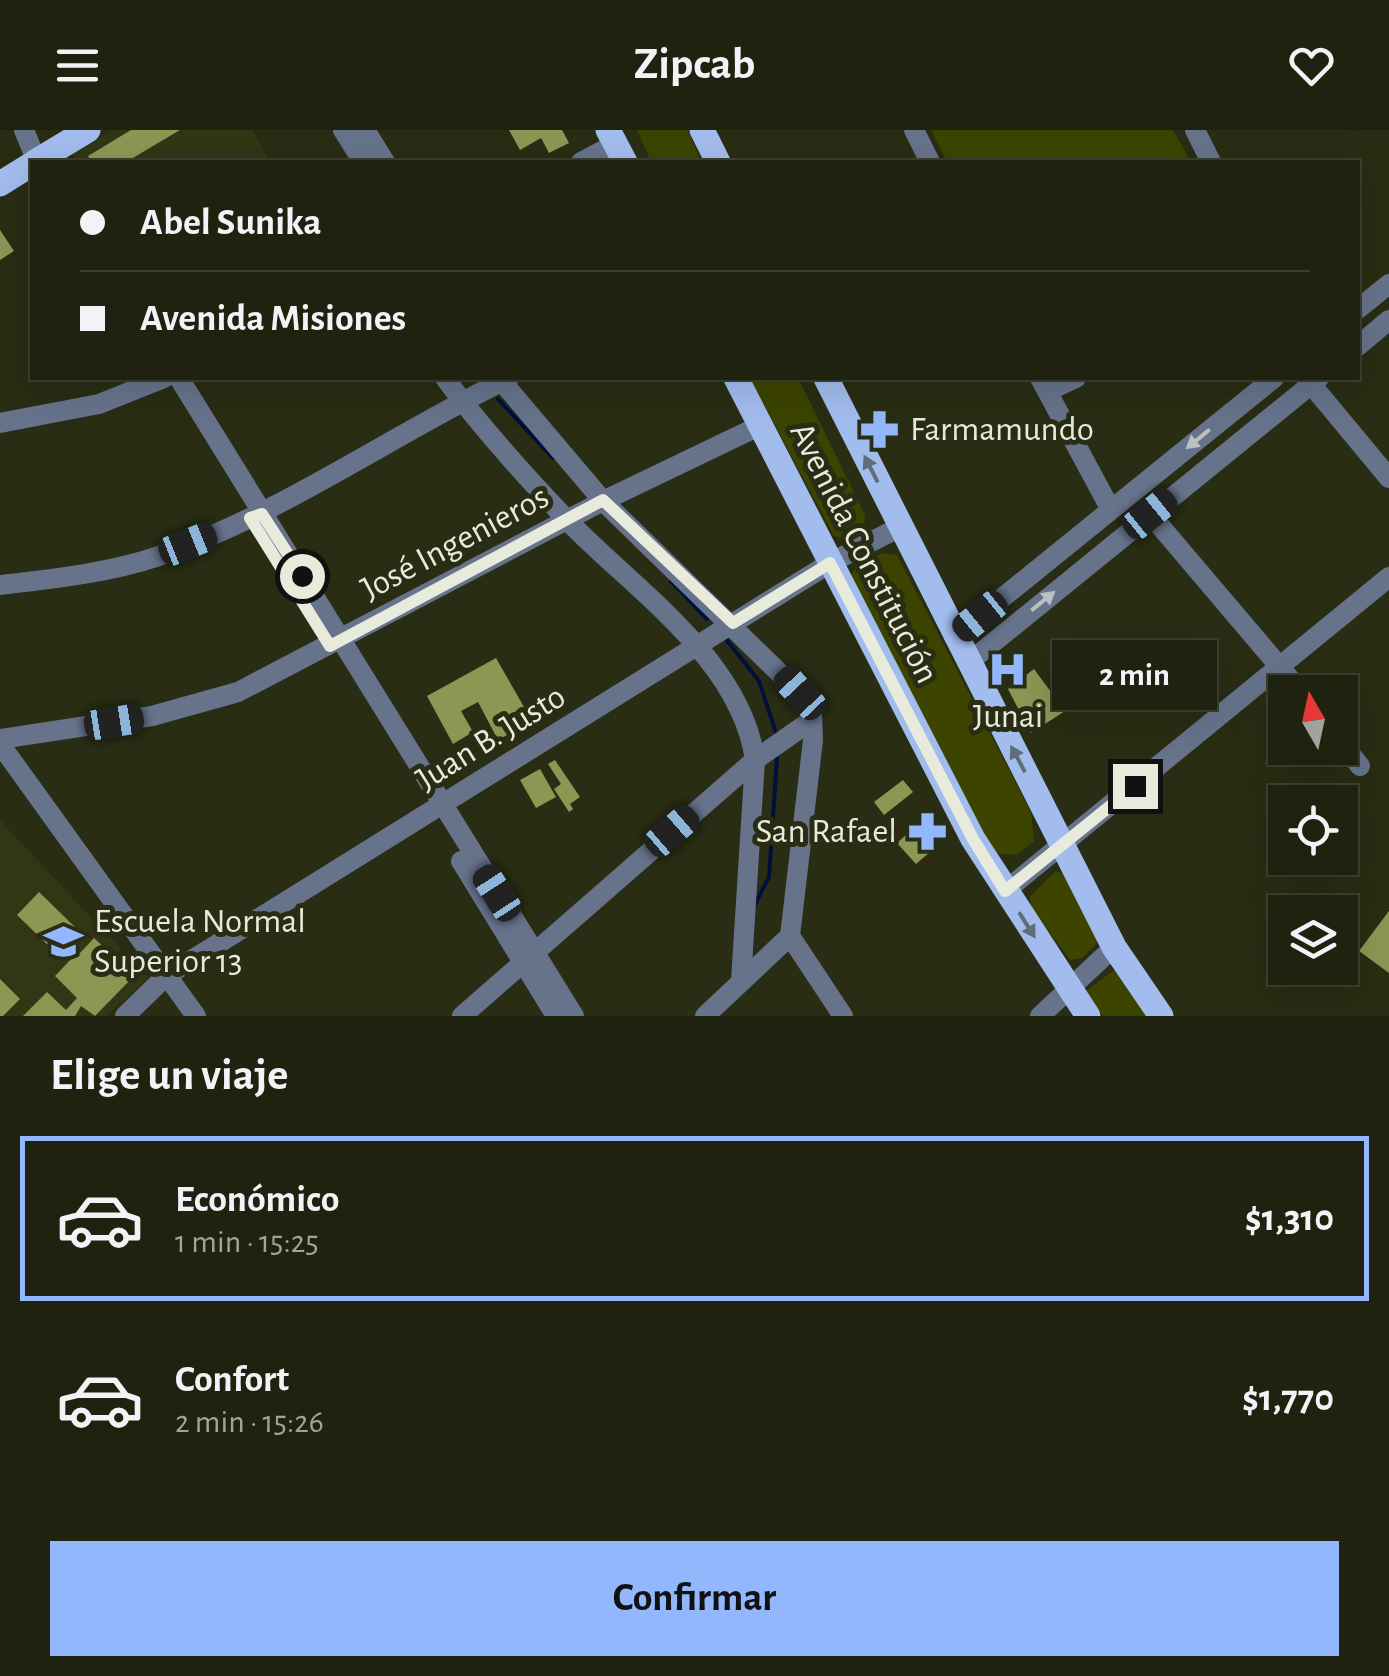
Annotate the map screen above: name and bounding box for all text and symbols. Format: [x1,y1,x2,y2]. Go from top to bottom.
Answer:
icon: menu [50,38,105,93]
icon: heart [1284,38,1339,93]
text: Zipcab [634,42,755,87]
text: Abel Sunika [140,204,322,242]
text: Avenida Misiones [140,300,406,338]
pharmacy icon: Farmamundo [859,408,901,450]
place label: Farmamundo [910,412,1094,447]
street label: Avenida Constitución [783,417,945,689]
one-way arrow [1185,428,1211,449]
one-way arrow [863,454,880,483]
street label: José Ingenieros [356,479,554,607]
car [1117,483,1183,545]
car [155,519,221,569]
route start [280,554,325,599]
car [947,585,1013,647]
one-way arrow [1031,591,1056,612]
callout: 2 min [1052,641,1218,711]
hospital icon: Junai [987,648,1029,690]
text: 2 min [1099,659,1170,691]
car [769,661,831,725]
north arrow [1268,675,1358,765]
map controls [1268,675,1358,985]
street label: Juan B. Justo [410,679,572,797]
place label: Junai [973,699,1043,734]
car [82,702,146,742]
one-way arrow [1010,744,1027,773]
route end [1113,764,1158,809]
button: locate [1268,785,1358,875]
car [640,800,704,862]
pharmacy icon: San Rafael [906,810,948,852]
place label: San Rafael [756,814,897,849]
car [468,860,526,926]
button: layers [1268,895,1358,985]
place label: Escuela Normal Superior 13 [94,904,306,979]
one-way arrow [1017,912,1035,939]
school or university icon: Escuela Normal Superior 13 [43,920,85,962]
text: Elige un viaje [50,1053,289,1098]
icon: car [55,1174,145,1264]
text: Económico [175,1181,339,1219]
text: $1,310 [1245,1200,1334,1238]
text: 1 min · 15:25 [175,1226,319,1258]
icon: car [55,1354,145,1444]
text: Confort [175,1361,289,1399]
text: $1,770 [1242,1380,1334,1418]
text: 2 min · 15:26 [175,1406,324,1438]
button: Confirmar [50,1541,1339,1656]

